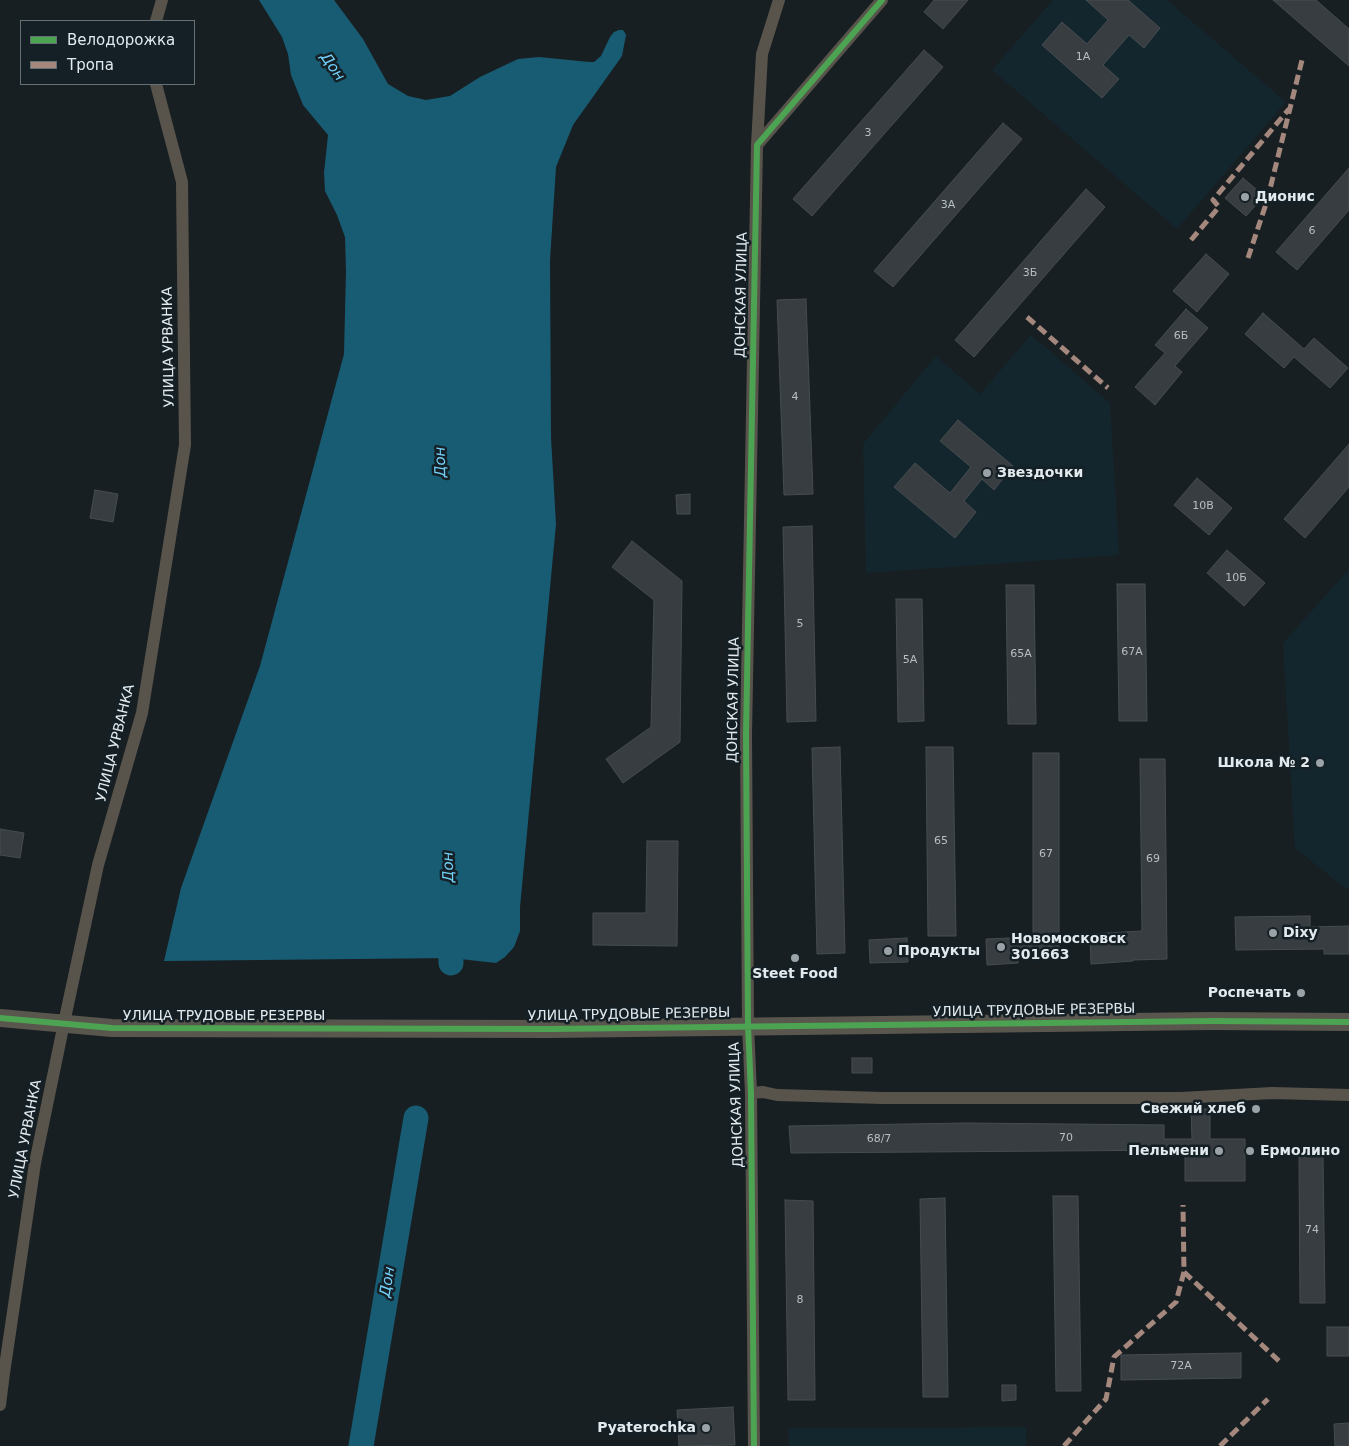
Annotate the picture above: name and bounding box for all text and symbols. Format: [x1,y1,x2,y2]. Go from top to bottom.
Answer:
legend [20,20,195,85]
text: Велодорожка [67,31,175,49]
water label: Дон [316,49,348,85]
house number: 1А [1076,50,1090,64]
text: Тропа [67,56,114,74]
house number: 3 [865,126,871,140]
place label: Дионис [1255,189,1315,205]
marker: Дионис [1239,191,1251,203]
house number: 3А [941,198,955,212]
house number: 6 [1309,224,1315,238]
street label: ДОНСКАЯ УЛИЦА [733,232,751,358]
house number: 3Б [1023,266,1037,280]
street label: УЛИЦА УРВАНКА [160,287,178,407]
house number: 6Б [1174,329,1188,343]
house number: 4 [792,390,798,404]
water label: Дон [432,446,450,478]
place label: Звездочки [997,465,1083,481]
marker: Звездочки [981,467,993,479]
house number: 10В [1192,499,1214,513]
house number: 10Б [1225,571,1247,585]
house number: 5 [797,617,803,631]
street label: ДОНСКАЯ УЛИЦА [725,637,743,763]
house number: 67А [1121,645,1143,659]
house number: 65А [1010,647,1032,661]
house number: 5А [903,653,917,667]
street label: УЛИЦА УРВАНКА [93,682,139,804]
place label: Школа № 2 [1218,755,1310,771]
marker: Школа № 2 [1314,757,1326,769]
house number: 65 [934,834,948,848]
house number: 67 [1039,847,1053,861]
water label: Дон [440,851,458,883]
house number: 69 [1146,852,1160,866]
place label: Dixy [1283,925,1318,941]
marker: Dixy [1267,927,1279,939]
place label: Новомосковск 301663 [1011,931,1126,964]
marker: Новомосковск 301663 [995,941,1007,953]
place label: Продукты [898,943,980,959]
marker: Продукты [882,945,894,957]
marker: Steet Food [789,952,801,964]
place label: Steet Food [752,966,838,982]
place label: Роспечать [1208,985,1291,1001]
marker: Роспечать [1295,987,1307,999]
street label: УЛИЦА ТРУДОВЫЕ РЕЗЕРВЫ [933,1001,1135,1021]
street label: УЛИЦА ТРУДОВЫЕ РЕЗЕРВЫ [528,1005,730,1025]
street label: УЛИЦА ТРУДОВЫЕ РЕЗЕРВЫ [123,1008,325,1024]
street label: ДОНСКАЯ УЛИЦА [726,1042,748,1168]
street label: УЛИЦА УРВАНКА [6,1078,46,1200]
place label: Свежий хлеб [1140,1101,1246,1117]
marker: Свежий хлеб [1250,1103,1262,1115]
house number: 70 [1059,1131,1073,1145]
house number: 68/7 [867,1132,891,1146]
place label: Пельмени [1128,1143,1209,1159]
place label: Ермолино [1260,1143,1340,1159]
marker: Пельмени [1213,1145,1225,1157]
marker: Ермолино [1244,1145,1256,1157]
house number: 74 [1305,1223,1319,1237]
water label: Дон [376,1265,400,1299]
house number: 8 [797,1293,803,1307]
house number: 72А [1170,1359,1192,1373]
place label: Pyaterochka [597,1420,696,1436]
marker: Pyaterochka [700,1422,712,1434]

